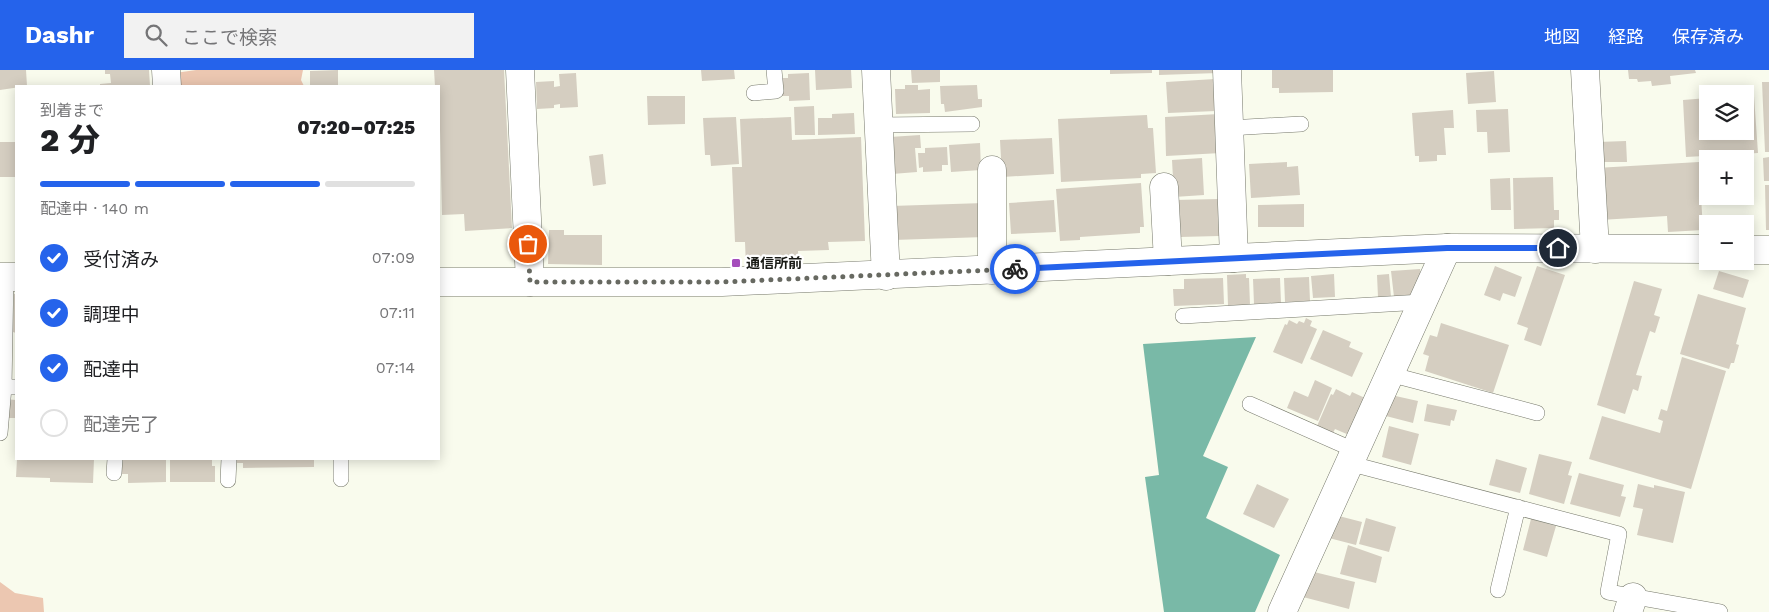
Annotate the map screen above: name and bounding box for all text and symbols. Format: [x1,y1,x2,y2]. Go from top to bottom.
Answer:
search box [124,13,474,58]
text: Dashr [25,21,94,49]
icon: search [142,21,170,49]
text: ここで検索 [182,26,277,49]
text: 地図 [1544,26,1580,47]
text: 経路 [1608,26,1644,47]
text: 保存済み [1672,26,1744,47]
map controls [1699,85,1754,270]
button: layers [1699,85,1754,140]
text: 到着まで [40,101,104,120]
text: 07:20–07:25 [297,116,415,139]
text: 2 分 [40,121,100,159]
button: + [1699,150,1754,205]
text: 配達中 · 140 m [40,199,149,218]
button: − [1699,215,1754,270]
pin [507,223,549,265]
pin [1537,227,1579,269]
icon: bag [514,230,542,258]
icon: home [1544,234,1572,262]
icon: check [40,244,68,272]
courier [990,244,1040,294]
text: 受付済み [83,248,159,271]
text: 07:09 [372,248,415,267]
place label: 通信所前 [746,255,802,271]
icon: bike [1001,255,1029,283]
marker: 通信所前 [730,257,742,269]
icon: check [40,299,68,327]
text: 調理中 [83,303,140,326]
text: 07:11 [379,303,415,322]
icon: check [40,354,68,382]
text: 配達中 [83,358,140,381]
text: 07:14 [376,358,415,377]
text: 配達完了 [83,413,159,436]

